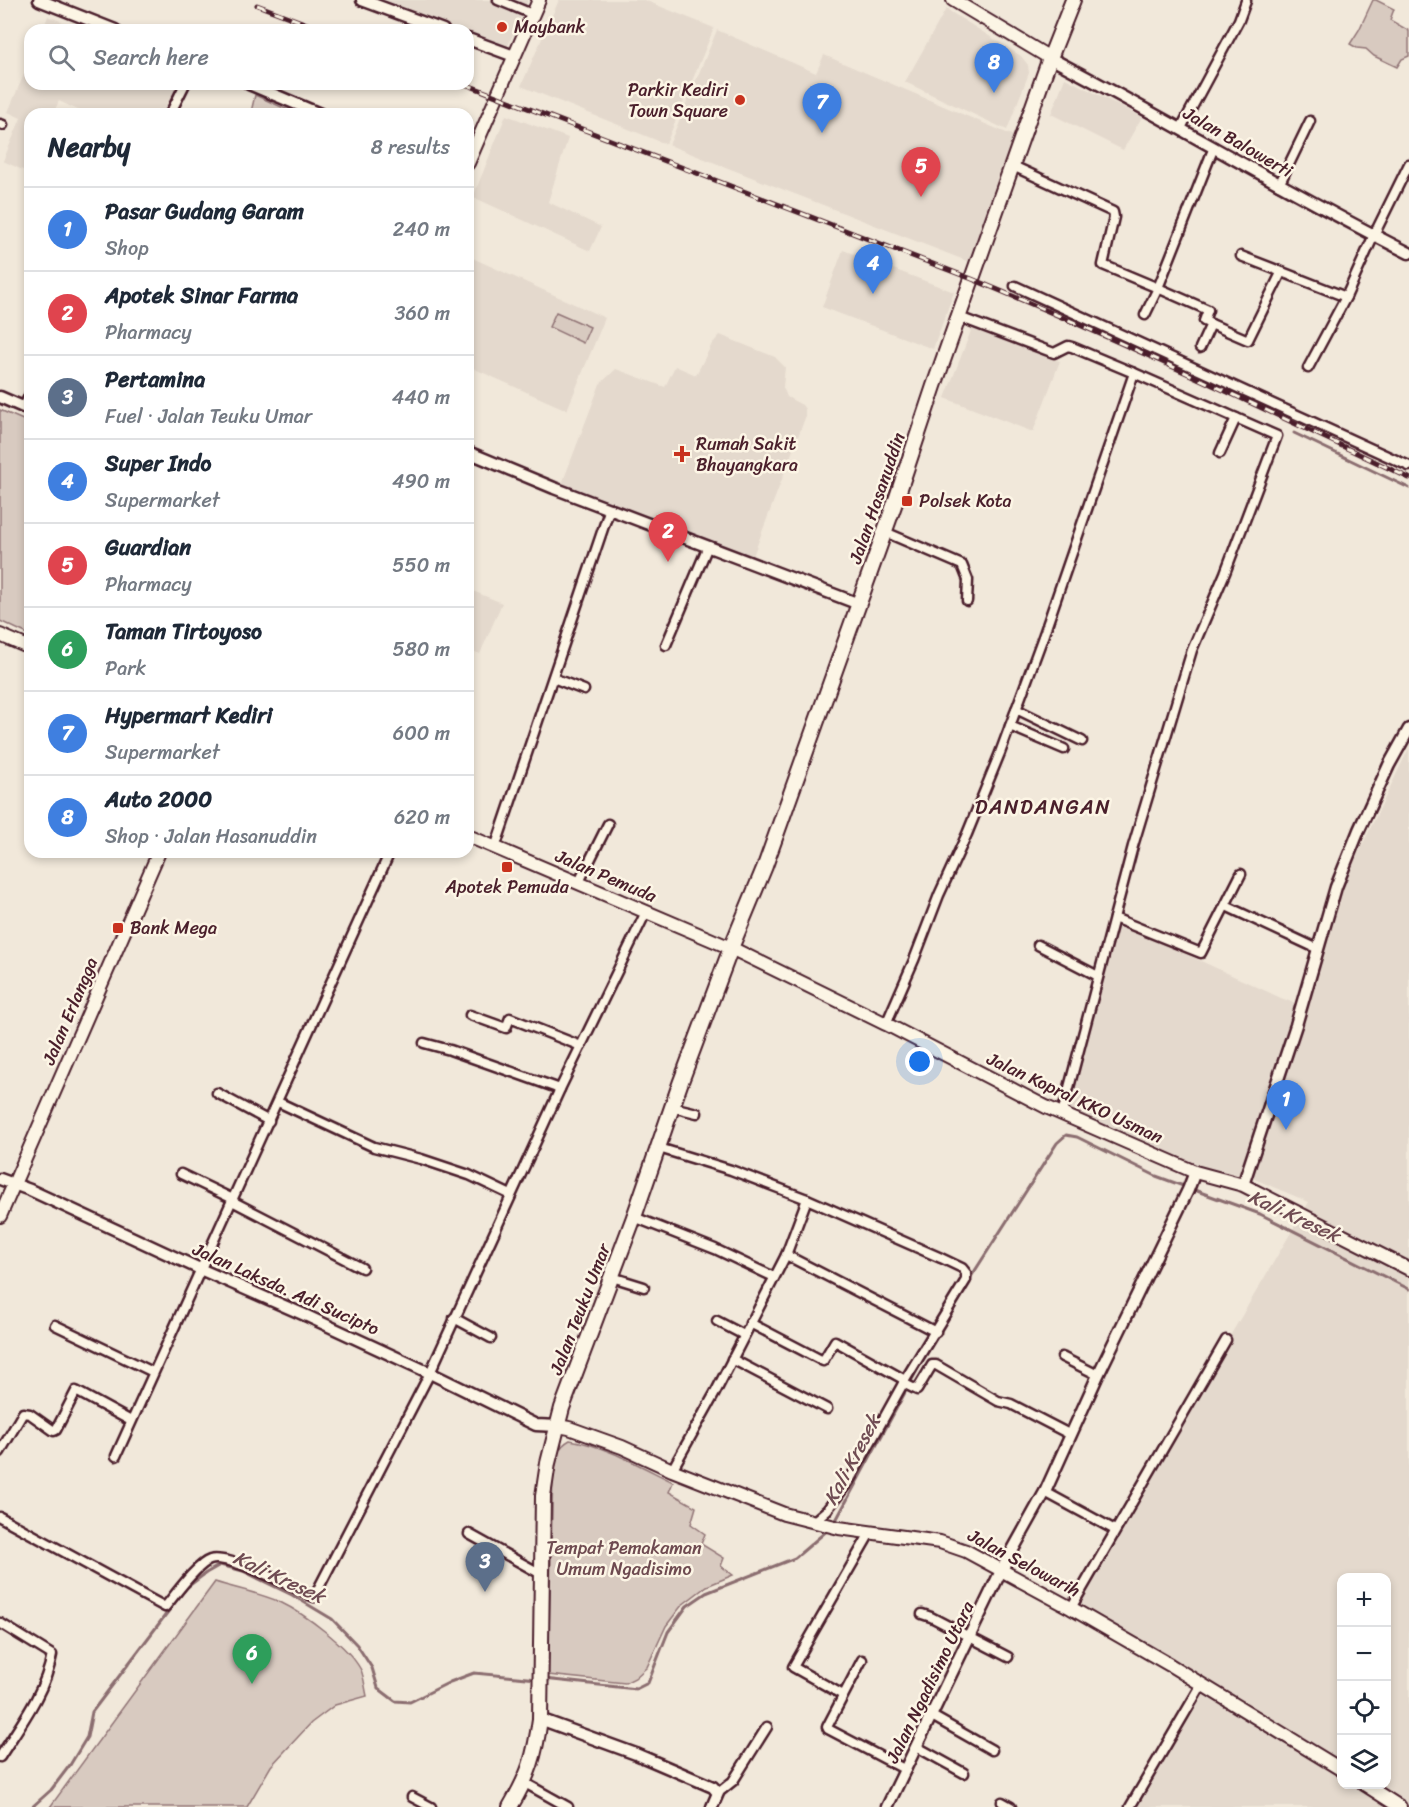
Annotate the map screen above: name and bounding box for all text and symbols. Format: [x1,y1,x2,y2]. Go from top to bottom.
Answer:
place label: Maybank [514,11,585,43]
marker: Maybank [495,20,509,34]
search box [24,24,474,90]
text: Search here [93,38,209,77]
icon: search [45,41,78,74]
pin: 8 [974,44,1014,93]
place label: Parkir Kediri Town Square [628,74,729,127]
pin: 7 [802,84,842,133]
marker: Parkir Kediri Town Square [733,93,747,107]
street label: Jalan Balowerti [1176,97,1300,187]
text: Nearby [48,124,130,170]
text: 8 results [371,130,450,165]
pin: 5 [902,148,940,197]
text: Pasar Gudang Garam [105,192,304,231]
text: 1 [63,212,72,247]
text: 240 m [393,212,450,247]
text: Shop [105,231,149,266]
pin: 4 [854,244,892,294]
text: Apotek Sinar Farma [105,276,298,315]
text: 2 [62,296,73,331]
text: 360 m [394,296,450,331]
text: Pharmacy [105,315,192,350]
text: Pertamina [105,360,205,399]
text: 3 [62,380,73,415]
text: 440 m [392,380,450,415]
text: Fuel · Jalan Teuku Umar [105,399,312,434]
place label: Rumah Sakit Bhayangkara [696,428,798,481]
street label: Jalan Hasanuddin [839,428,915,569]
text: Super Indo [105,444,211,483]
marker: Rumah Sakit Bhayangkara [673,445,691,463]
text: 4 [61,464,74,499]
text: 490 m [392,464,450,499]
text: Supermarket [105,483,220,518]
place label: Polsek Kota [919,485,1012,517]
marker: Polsek Kota [900,494,914,508]
pin: 2 [648,512,688,562]
text: Guardian [105,528,191,567]
text: 5 [61,548,74,583]
text: 550 m [392,548,450,583]
text: Pharmacy [105,567,192,602]
text: Taman Tirtoyoso [105,612,262,651]
text: 6 [62,632,73,667]
text: 580 m [393,632,450,667]
text: Park [105,651,146,686]
text: Hypermart Kediri [105,696,272,735]
text: 7 [62,716,73,751]
text: 600 m [393,716,450,751]
text: Supermarket [105,735,220,770]
text: Auto 2000 [105,780,212,819]
district label: DANDANGAN [975,788,1111,826]
text: 8 [61,800,74,835]
text: 620 m [394,800,450,835]
text: Shop · Jalan Hasanuddin [105,819,317,854]
street label: Jalan Pemuda [549,840,663,912]
marker: Apotek Pemuda [500,860,514,874]
place label: Apotek Pemuda [444,871,570,903]
place label: Bank Mega [130,912,217,944]
marker: Bank Mega [111,921,125,935]
street label: Jalan Erlangga [33,952,107,1071]
street label: Jalan Kopral KKO Usman [981,1043,1169,1153]
your location [905,1047,934,1076]
pin: 1 [1266,1080,1306,1130]
water label: Kali Kresek [1242,1179,1348,1254]
street label: Jalan Laksda. Adi Sucipto [186,1233,385,1345]
street label: Jalan Teuku Umar [540,1237,620,1380]
water label: Kali Kresek [814,1407,892,1511]
street label: Jalan Selowarih [961,1519,1086,1606]
park label: Tempat Pemakaman Umum Ngadisimo [546,1532,702,1585]
water label: Kali Kresek [227,1540,333,1615]
pin: 3 [466,1542,504,1592]
map controls [1337,1573,1391,1789]
button: + [1337,1573,1391,1627]
street label: Jalan Ngadisimo Utara [876,1595,984,1770]
button: − [1337,1627,1391,1681]
pin: 6 [232,1634,272,1684]
button: locate [1337,1681,1391,1735]
button: layers [1337,1735,1391,1789]

